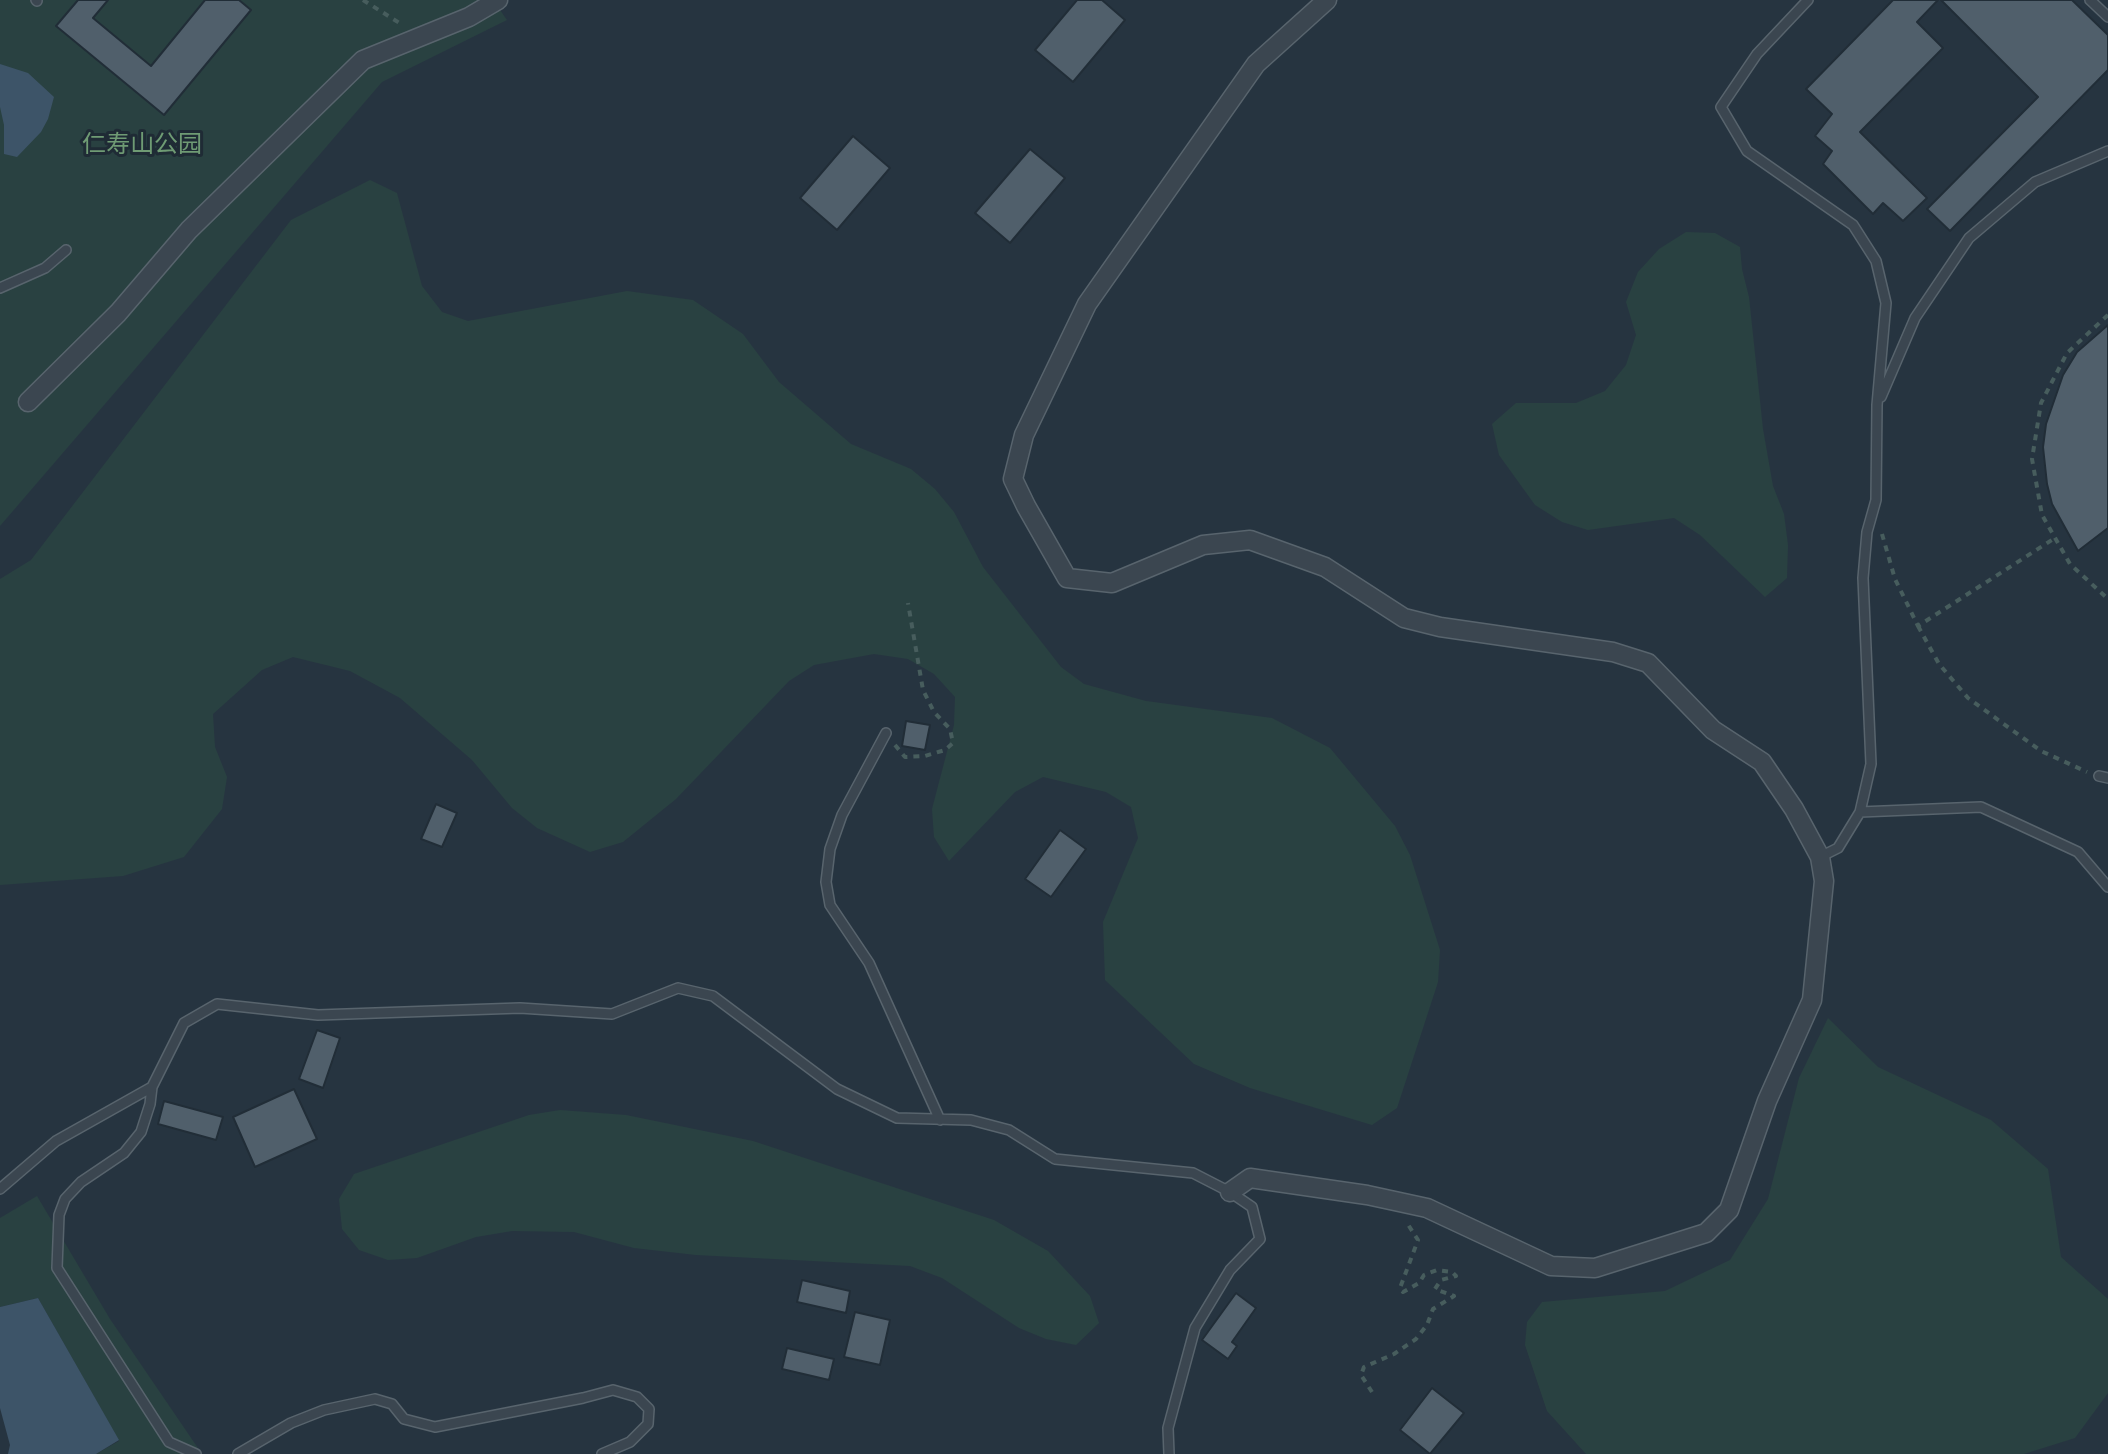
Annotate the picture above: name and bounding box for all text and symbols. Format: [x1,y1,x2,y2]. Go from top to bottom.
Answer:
park label: 仁寿山公园 [82,130,202,158]

